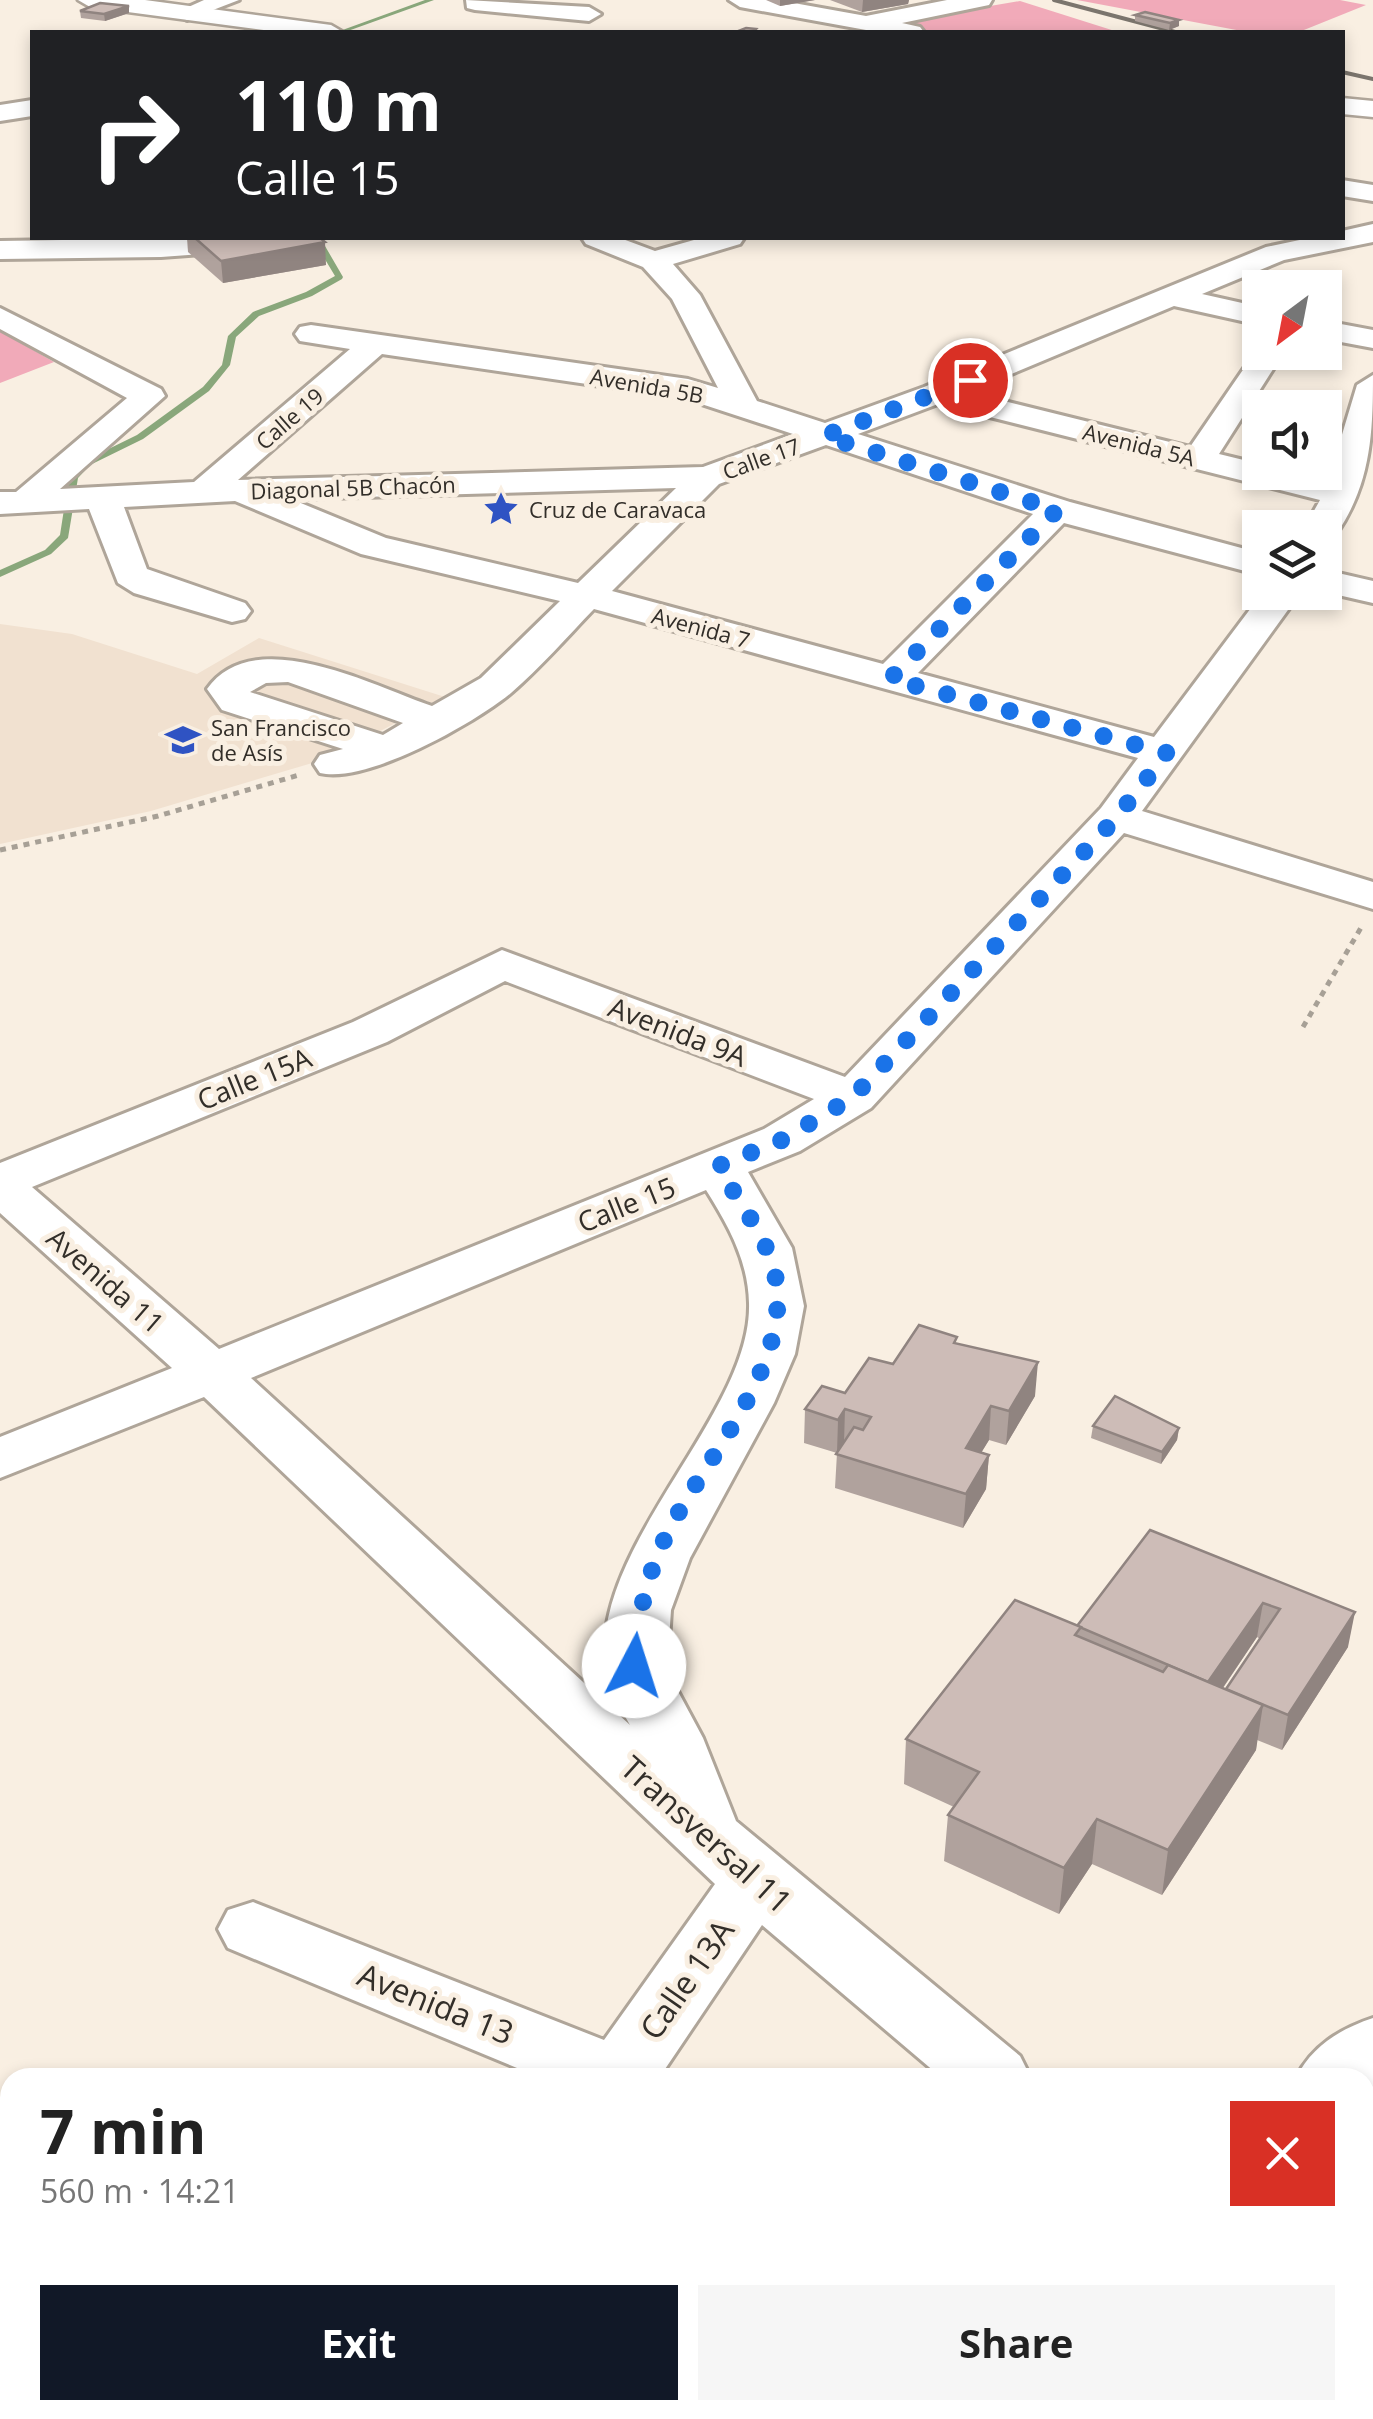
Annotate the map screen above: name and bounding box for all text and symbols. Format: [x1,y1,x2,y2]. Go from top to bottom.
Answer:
text: 110 m [235,56,442,152]
icon: right [70,70,200,200]
text: Calle 15 [235,147,400,208]
north arrow [1242,270,1342,370]
map controls [1242,270,1342,610]
pin [928,338,1013,423]
icon: arrive [943,353,998,408]
street label: Avenida 5B [588,360,706,410]
street label: Calle 19 [249,380,329,456]
button: sound [1242,390,1342,490]
street label: Avenida 5A [1080,416,1198,472]
street label: Calle 17 [718,430,804,486]
street label: Diagonal 5B Chacón [250,468,456,506]
place icon: Cruz de Caravaca [482,490,520,528]
place label: Cruz de Caravaca [529,494,706,524]
button: layers [1242,510,1342,610]
street label: Avenida 7 [649,600,753,654]
place label: San Francisco de Asís [211,712,351,767]
school or university icon: San Francisco de Asís [164,721,202,759]
street label: Avenida 9A [603,987,753,1075]
street label: Calle 15A [191,1038,317,1118]
street label: Calle 15 [571,1167,681,1241]
street label: Avenida 11 [39,1219,173,1341]
position arrow [582,1614,686,1718]
street label: Transversal 11 [612,1746,802,1922]
street label: Calle 13A [629,1910,743,2048]
street label: Avenida 13 [352,1952,520,2054]
text: 7 min [40,2090,207,2172]
button: close [1230,2101,1335,2206]
text: 560 m · 14:21 [40,2169,239,2212]
button: Exit [40,2285,678,2400]
button: Share [698,2285,1335,2400]

